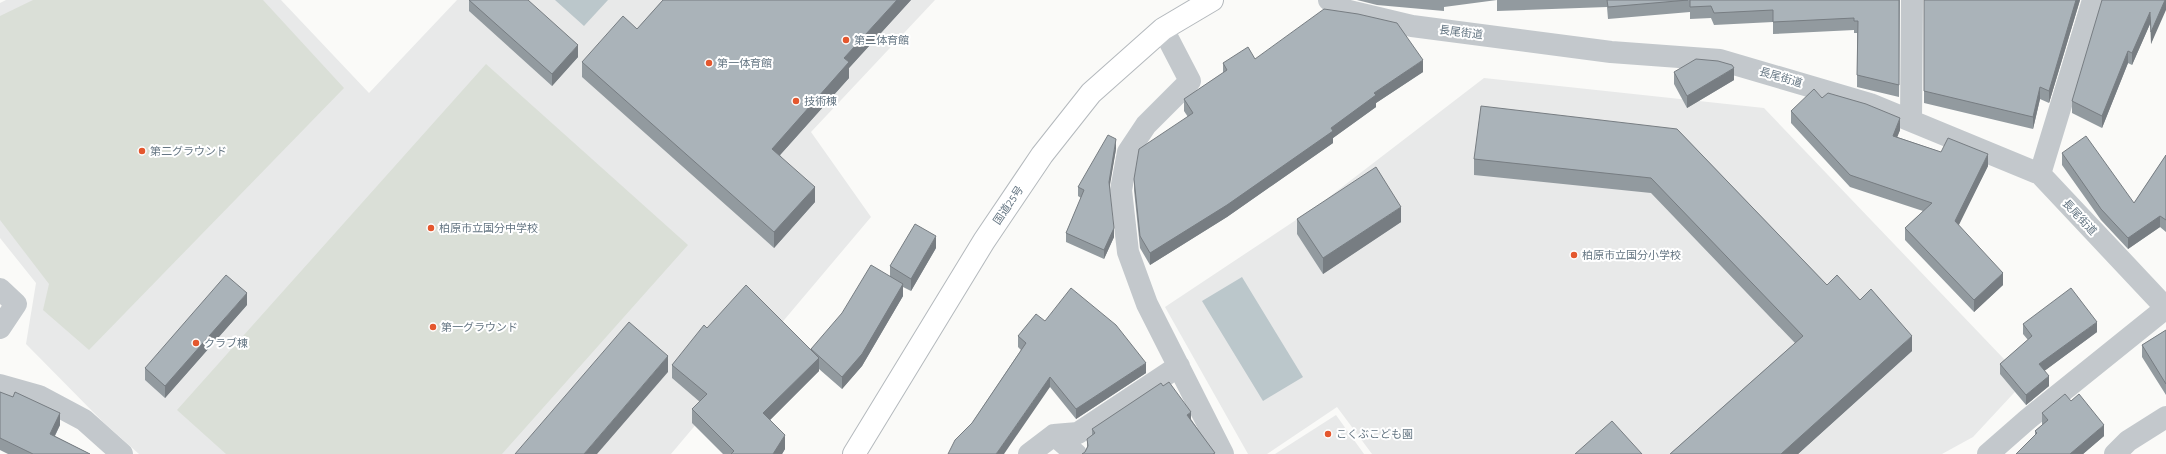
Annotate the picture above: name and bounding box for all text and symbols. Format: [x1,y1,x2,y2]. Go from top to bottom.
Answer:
street label: 長尾街道 [1438,22,1484,43]
place label: 第二体育館 [854,33,909,48]
marker: 第二体育館 [841,35,851,45]
place label: 第一体育館 [717,56,772,71]
marker: 第一体育館 [704,58,714,68]
street label: 長尾街道 [1758,64,1804,91]
place label: 技術棟 [804,94,837,109]
marker: 技術棟 [791,96,801,106]
place label: 第二グラウンド [150,144,227,159]
marker: 第二グラウンド [137,146,147,156]
street label: 国道25号 [990,183,1027,228]
street label: 長尾街道 [2059,196,2100,239]
place label: 柏原市立国分中学校 [439,221,538,236]
marker: 柏原市立国分中学校 [426,223,436,233]
place label: 柏原市立国分小学校 [1582,248,1681,263]
marker: 柏原市立国分小学校 [1569,250,1579,260]
place label: 第一グラウンド [441,320,518,335]
marker: 第一グラウンド [428,322,438,332]
place label: クラブ棟 [204,336,248,351]
marker: クラブ棟 [191,338,201,348]
place label: こくぶこども園 [1336,427,1413,442]
marker: こくぶこども園 [1323,429,1333,439]

